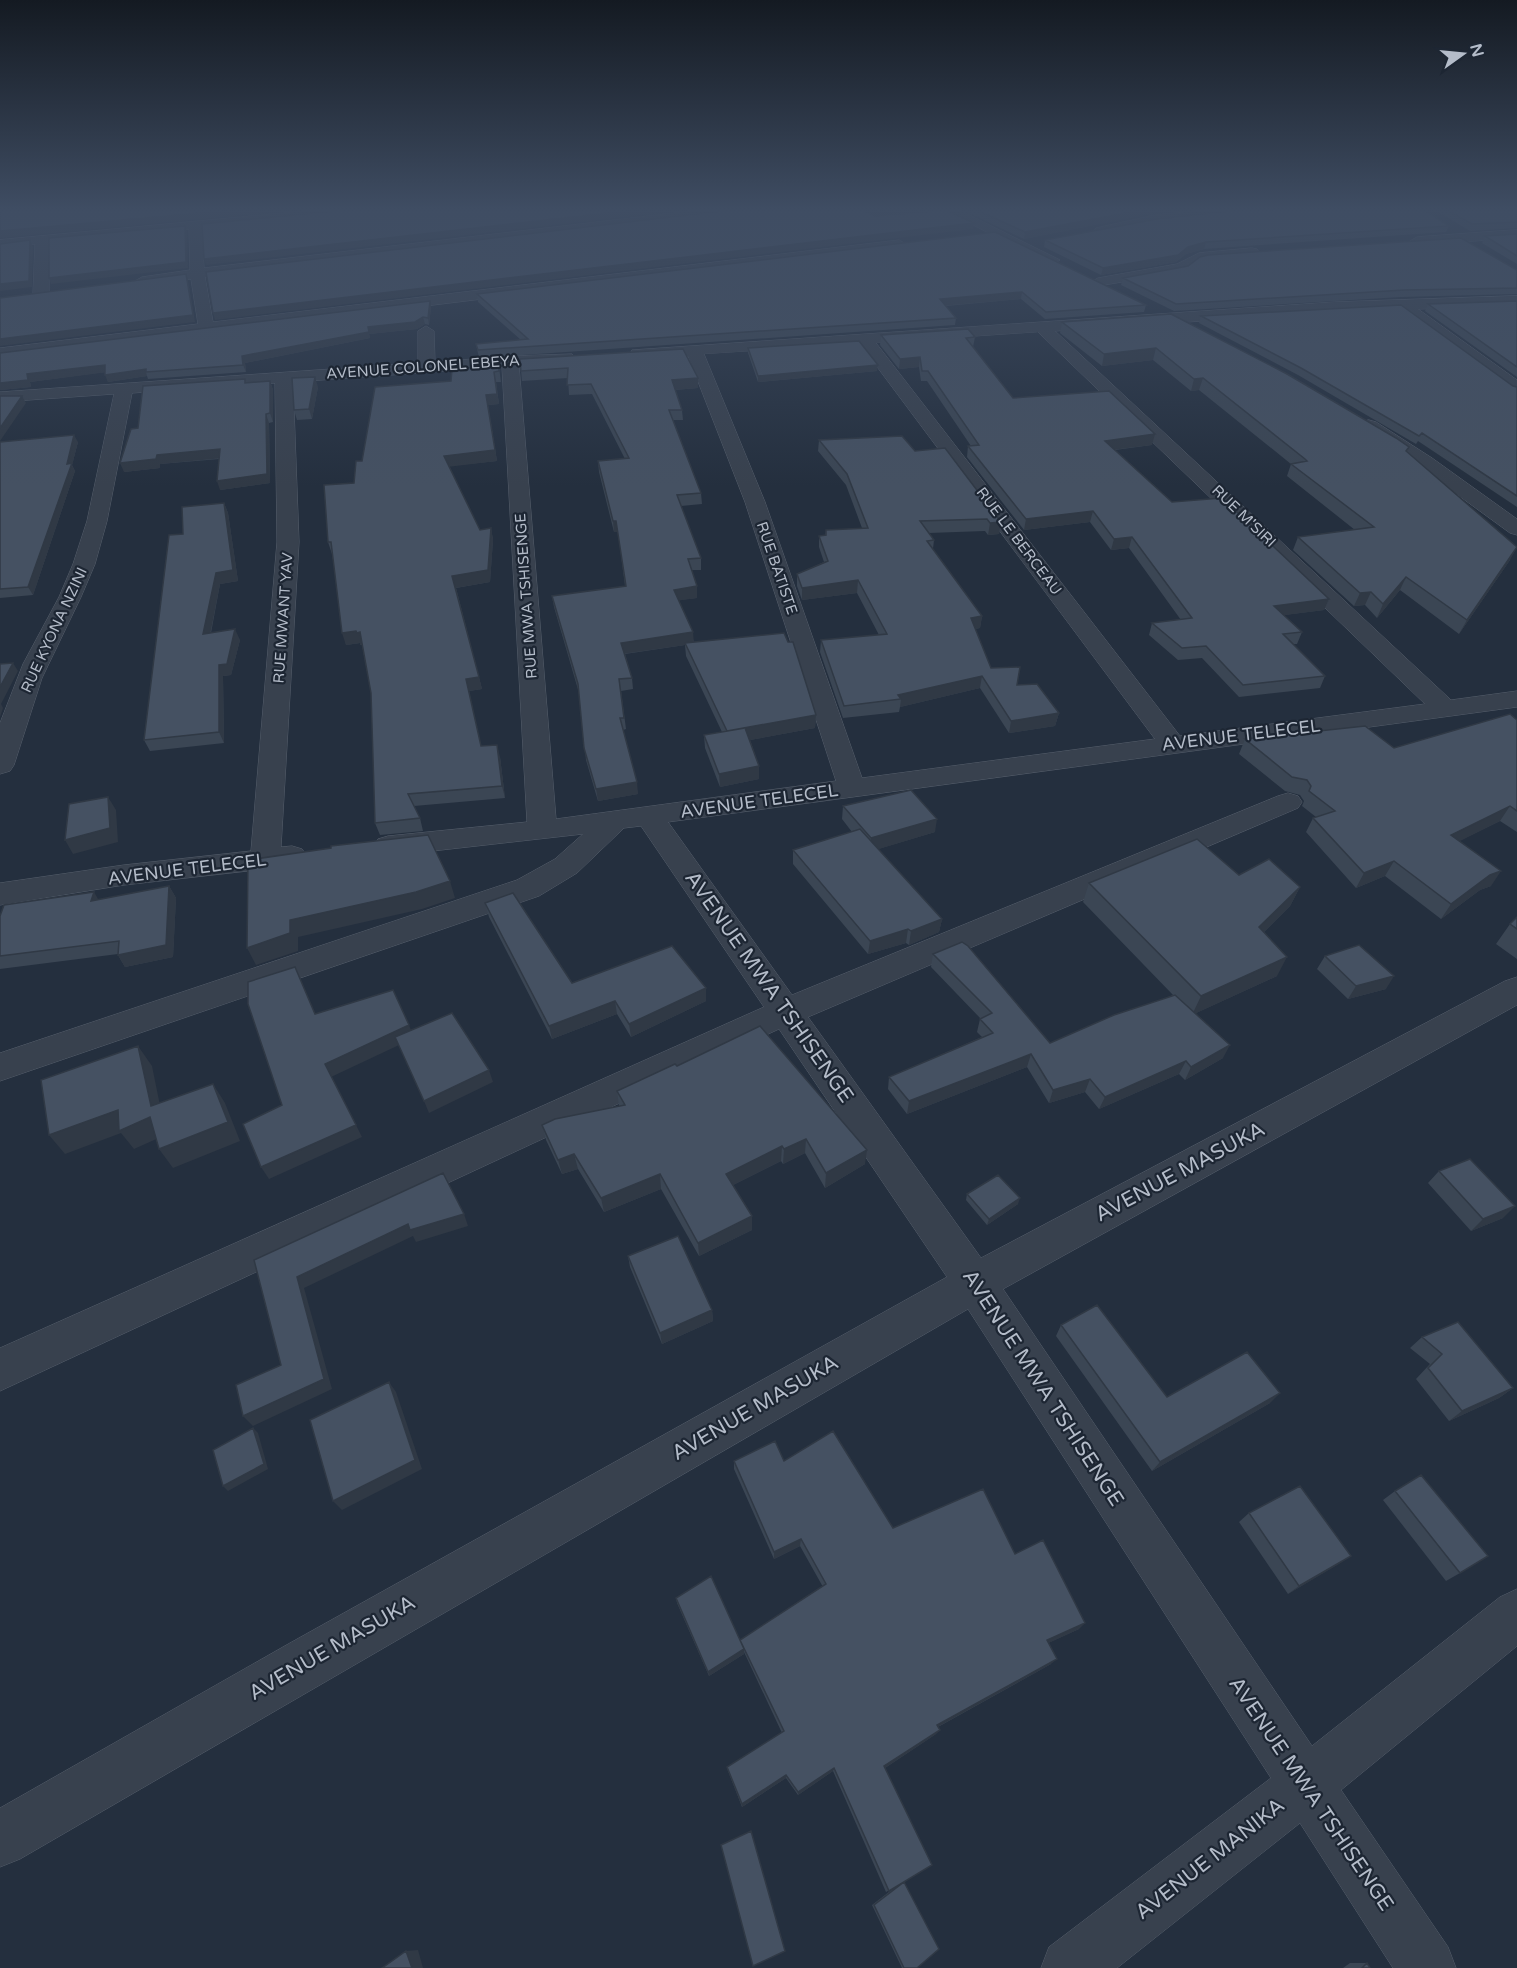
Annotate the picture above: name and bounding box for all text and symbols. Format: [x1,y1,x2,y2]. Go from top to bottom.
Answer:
north arrow [1433,24,1493,84]
text: N [1465,42,1488,59]
street label: AVENUE COLONEL EBEYA [326,351,520,383]
street label: RUE M'SIRI [1208,481,1280,551]
street label: RUE LE BERCEAU [973,483,1065,599]
street label: RUE MWA TSHISENGE [511,513,541,679]
street label: RUE BATISTE [753,519,801,617]
street label: RUE MWANT YAV [269,551,297,684]
street label: RUE KYONA NZINI [17,564,91,696]
street label: AVENUE TELECEL [1161,714,1322,756]
street label: AVENUE TELECEL [679,779,840,823]
street label: AVENUE TELECEL [107,848,268,890]
street label: AVENUE MWA TSHISENGE [679,866,859,1108]
street label: AVENUE MASUKA [1091,1117,1269,1227]
street label: AVENUE MWA TSHISENGE [957,1265,1129,1511]
street label: AVENUE MASUKA [667,1350,843,1466]
street label: AVENUE MASUKA [244,1590,420,1706]
street label: AVENUE MWA TSHISENGE [1223,1672,1399,1916]
street label: AVENUE MANIKA [1130,1793,1290,1925]

